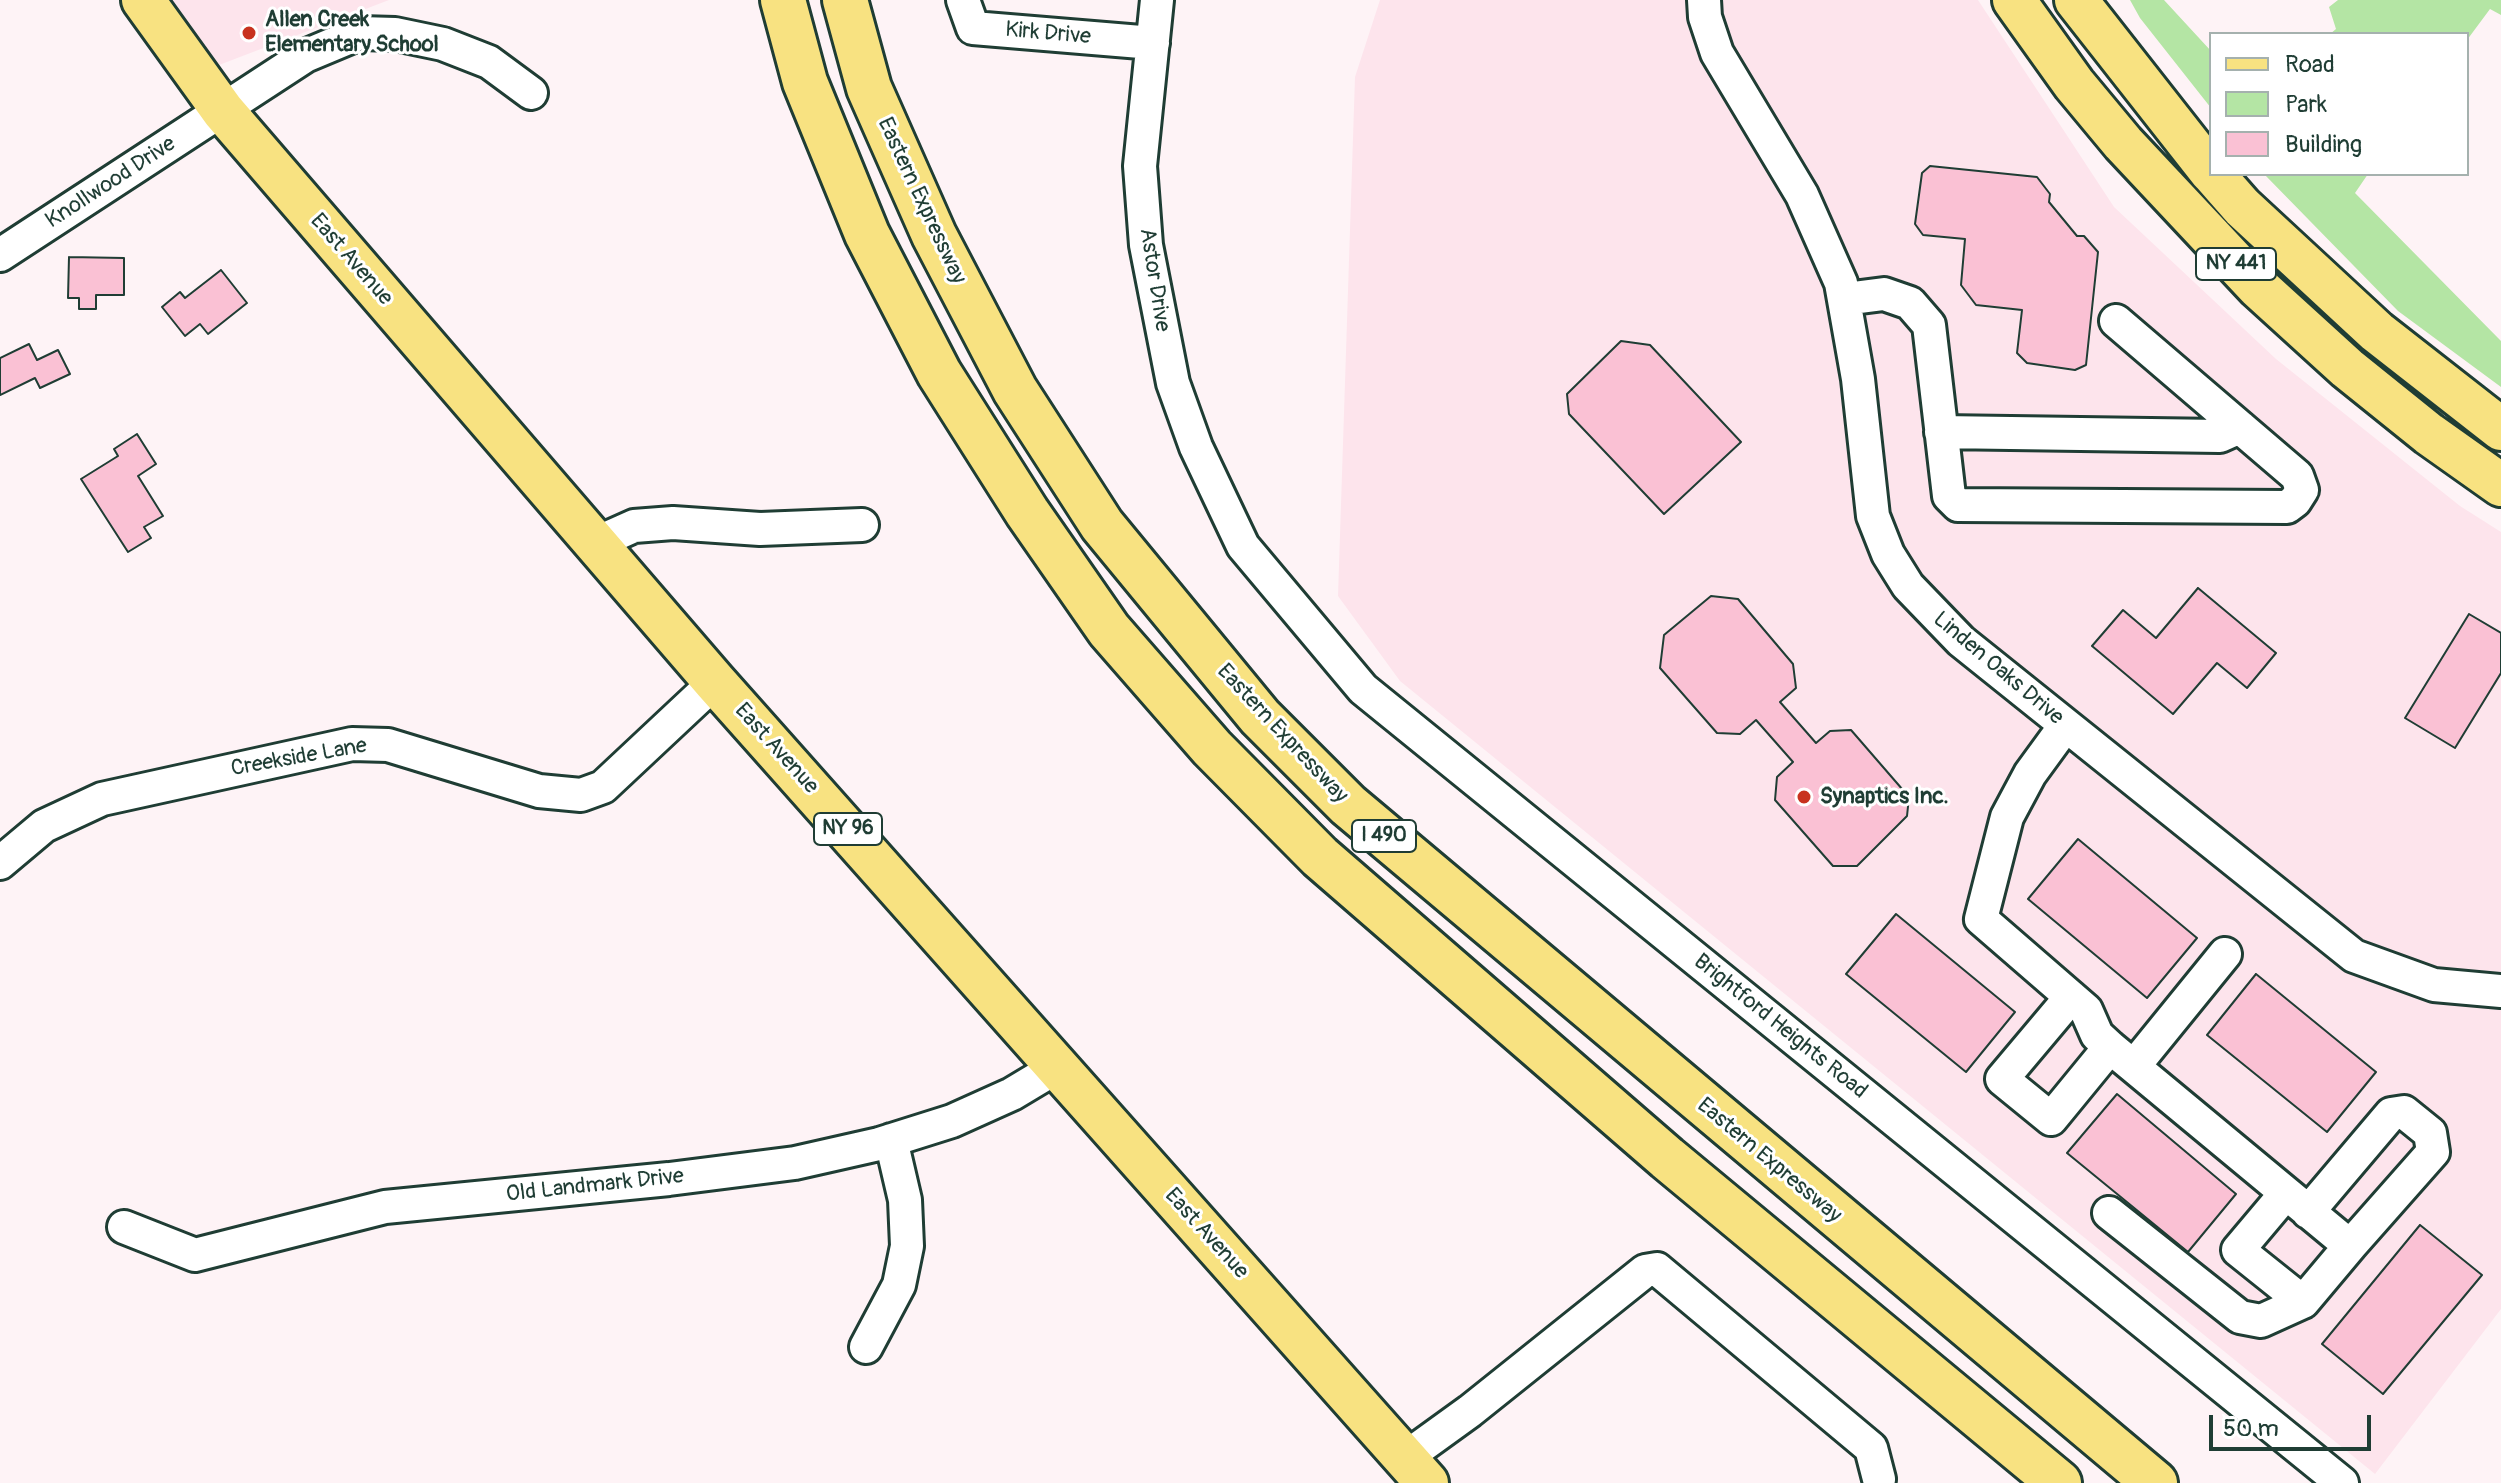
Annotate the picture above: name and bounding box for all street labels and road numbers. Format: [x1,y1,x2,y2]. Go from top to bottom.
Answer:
street label: Kirk Drive [1004,17,1092,51]
street label: Eastern Expressway [871,114,971,288]
street label: Knollwood Drive [41,131,181,235]
street label: East Avenue [304,209,398,311]
street label: Astor Drive [1133,226,1175,334]
road number: NY 441 [2196,248,2276,280]
street label: Linden Oaks Drive [1927,607,2069,731]
street label: Eastern Expressway [1211,659,1353,809]
street label: East Avenue [728,698,824,800]
street label: Creekside Lane [229,733,369,783]
road number: NY 96 [814,813,882,845]
road number: I 490 [1352,820,1416,852]
street label: Brightford Heights Road [1688,949,1872,1105]
street label: Eastern Expressway [1691,1093,1847,1229]
street label: Old Landmark Drive [505,1164,685,1208]
street label: East Avenue [1158,1183,1254,1285]

